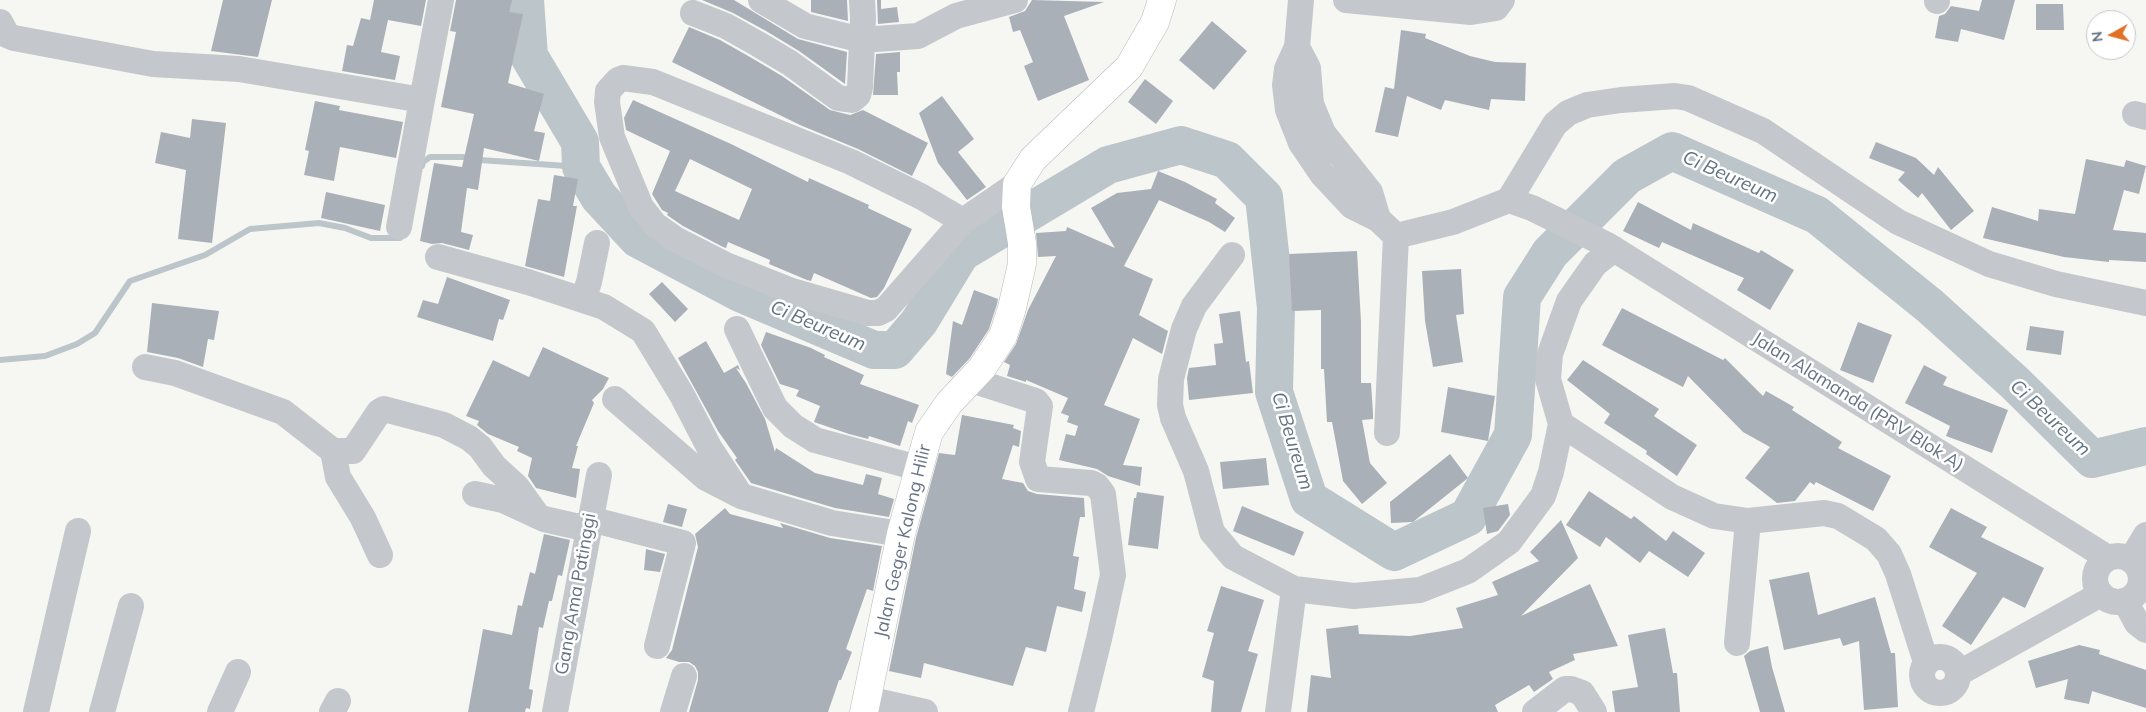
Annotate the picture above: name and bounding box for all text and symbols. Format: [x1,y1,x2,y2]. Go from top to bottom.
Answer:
north arrow [2086,10,2136,60]
text: N [2088,30,2107,43]
water label: Ci Beureum [1679,146,1781,208]
water label: Ci Beureum [767,296,869,356]
street label: Jalan Alamanda (PRV Blok A) [1748,328,1968,476]
water label: Ci Beureum [2005,375,2095,461]
water label: Ci Beureum [1266,389,1318,493]
street label: Jalan Geger Kalong Hilir [870,442,936,640]
street label: Gang Ama Patinggi [551,511,601,677]

